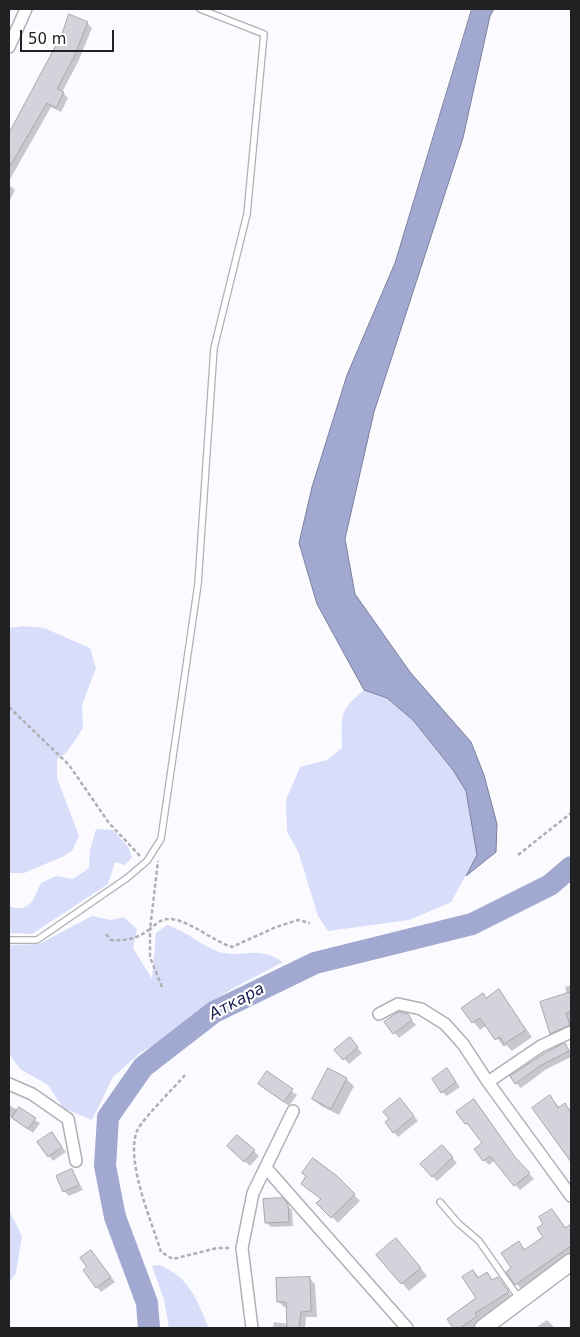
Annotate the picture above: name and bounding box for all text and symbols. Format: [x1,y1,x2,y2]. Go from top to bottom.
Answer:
scale bar [22,20,116,52]
text: 50 m [28,30,66,48]
water label: Аткара [206,980,268,1024]

